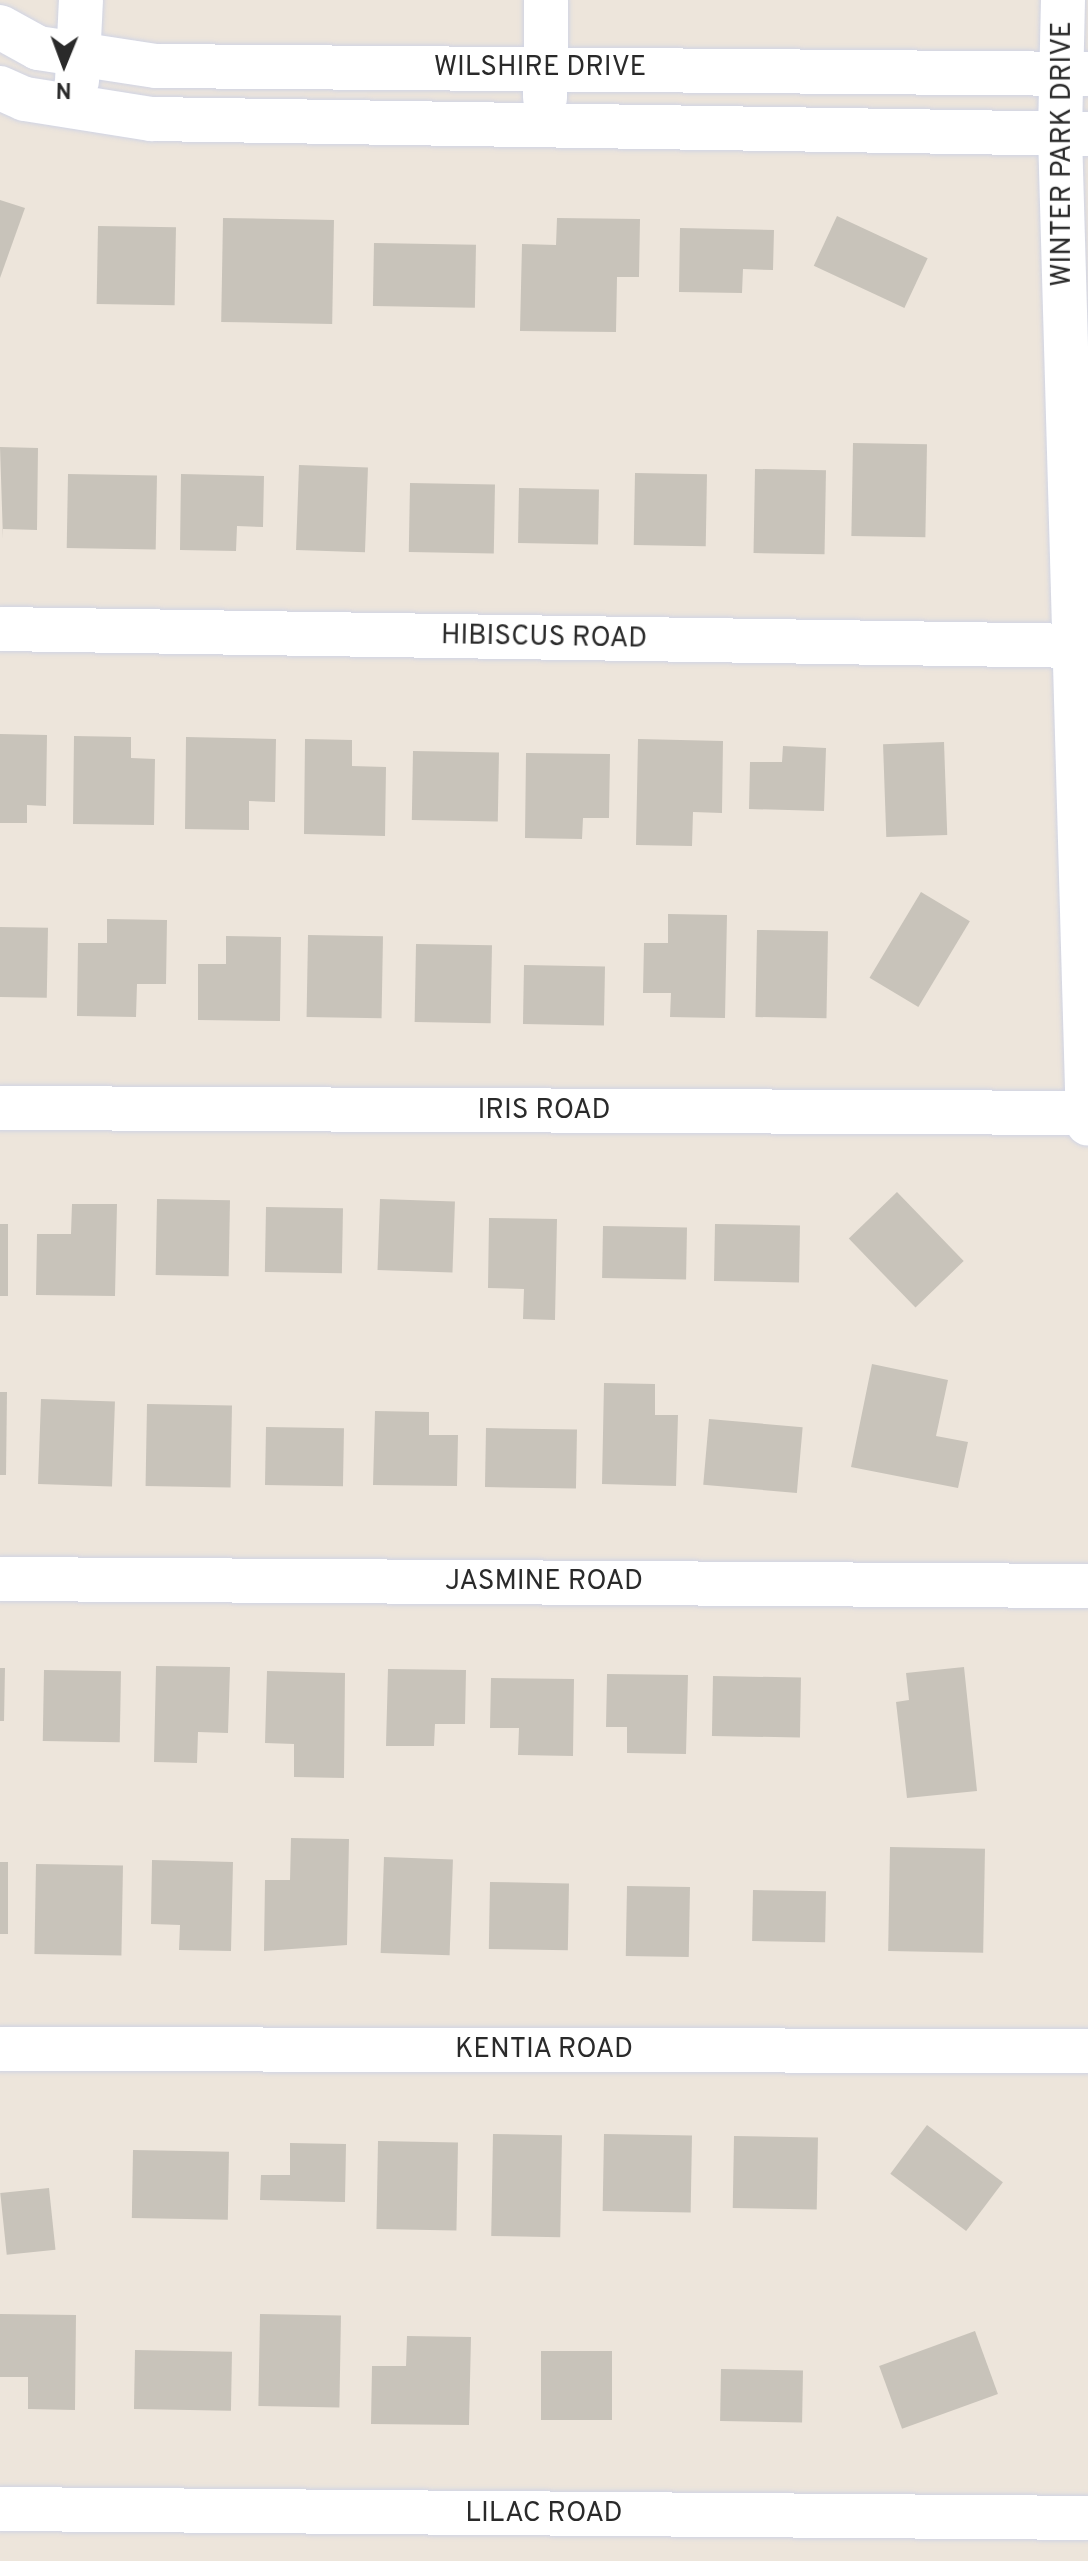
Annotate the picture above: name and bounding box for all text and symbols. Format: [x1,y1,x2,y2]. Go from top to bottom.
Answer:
street label: WINTER PARK DRIVE [1046,21,1080,287]
north arrow [24,24,104,104]
street label: WILSHIRE DRIVE [434,51,646,85]
text: N [55,75,72,102]
street label: HIBISCUS ROAD [441,619,647,657]
street label: IRIS ROAD [477,1094,611,1128]
street label: JASMINE ROAD [445,1565,643,1599]
street label: KENTIA ROAD [454,2033,634,2067]
street label: LILAC ROAD [465,2497,623,2531]

